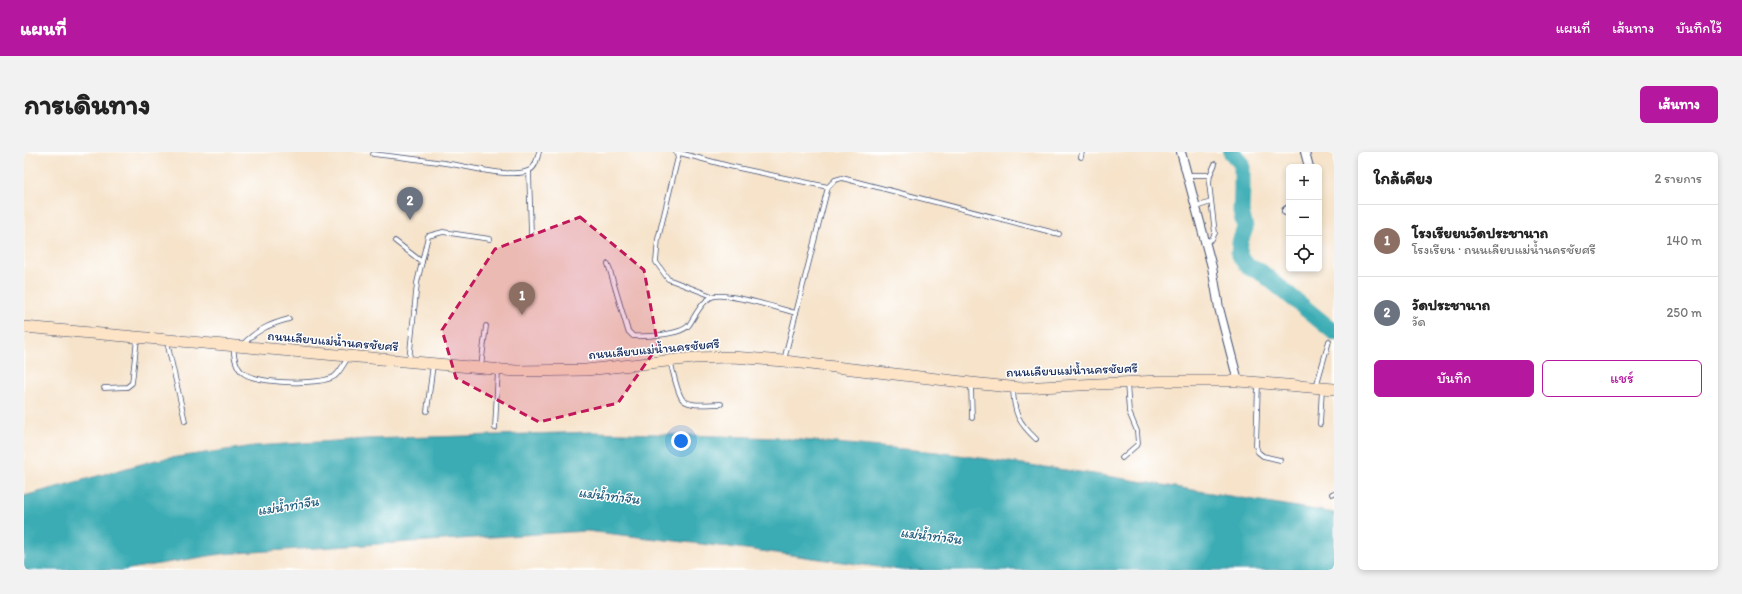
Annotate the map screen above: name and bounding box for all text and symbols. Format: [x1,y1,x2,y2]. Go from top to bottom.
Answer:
text: แผนที่ [20,17,67,40]
text: แผนที่ [1556,20,1590,37]
text: เส้นทาง [1612,20,1654,37]
text: บันทึกไว้ [1676,20,1722,37]
button: เส้นทาง [1640,86,1718,123]
text: การเดินทาง [24,87,150,121]
map controls [1286,164,1322,272]
button: + [1286,164,1322,200]
text: ใกล้เคียง [1374,168,1433,188]
text: 2 รายการ [1655,171,1702,186]
pin: 2 [397,187,423,220]
button: − [1286,200,1322,236]
text: โรงเรียยนวัดประชานาถ [1412,224,1548,242]
text: 1 [1384,233,1390,248]
text: 140 m [1666,233,1702,248]
button: locate [1286,236,1322,272]
text: โรงเรียน · ถนนเลียบแม่น้ำนครชัยศรี [1412,242,1596,257]
pin: 1 [509,282,535,315]
text: วัดประชานาถ [1412,296,1490,314]
text: 2 [1384,305,1390,320]
text: 250 m [1666,305,1702,320]
text: วัด [1412,314,1426,329]
street label: ถนนเลียบแม่น้ำนครชัยศรี [267,326,399,354]
street label: ถนนเลียบแม่น้ำนครชัยศรี [588,334,720,362]
street label: ถนนเลียบแม่น้ำนครชัยศรี [1006,358,1138,380]
button: บันทึก [1374,360,1534,397]
button: แชร์ [1542,360,1702,397]
your location [671,431,691,451]
water label: แม่น้ำท่าจีน [577,483,642,508]
water label: แม่น้ำท่าจีน [256,492,321,519]
water label: แม่น้ำท่าจีน [899,523,964,548]

